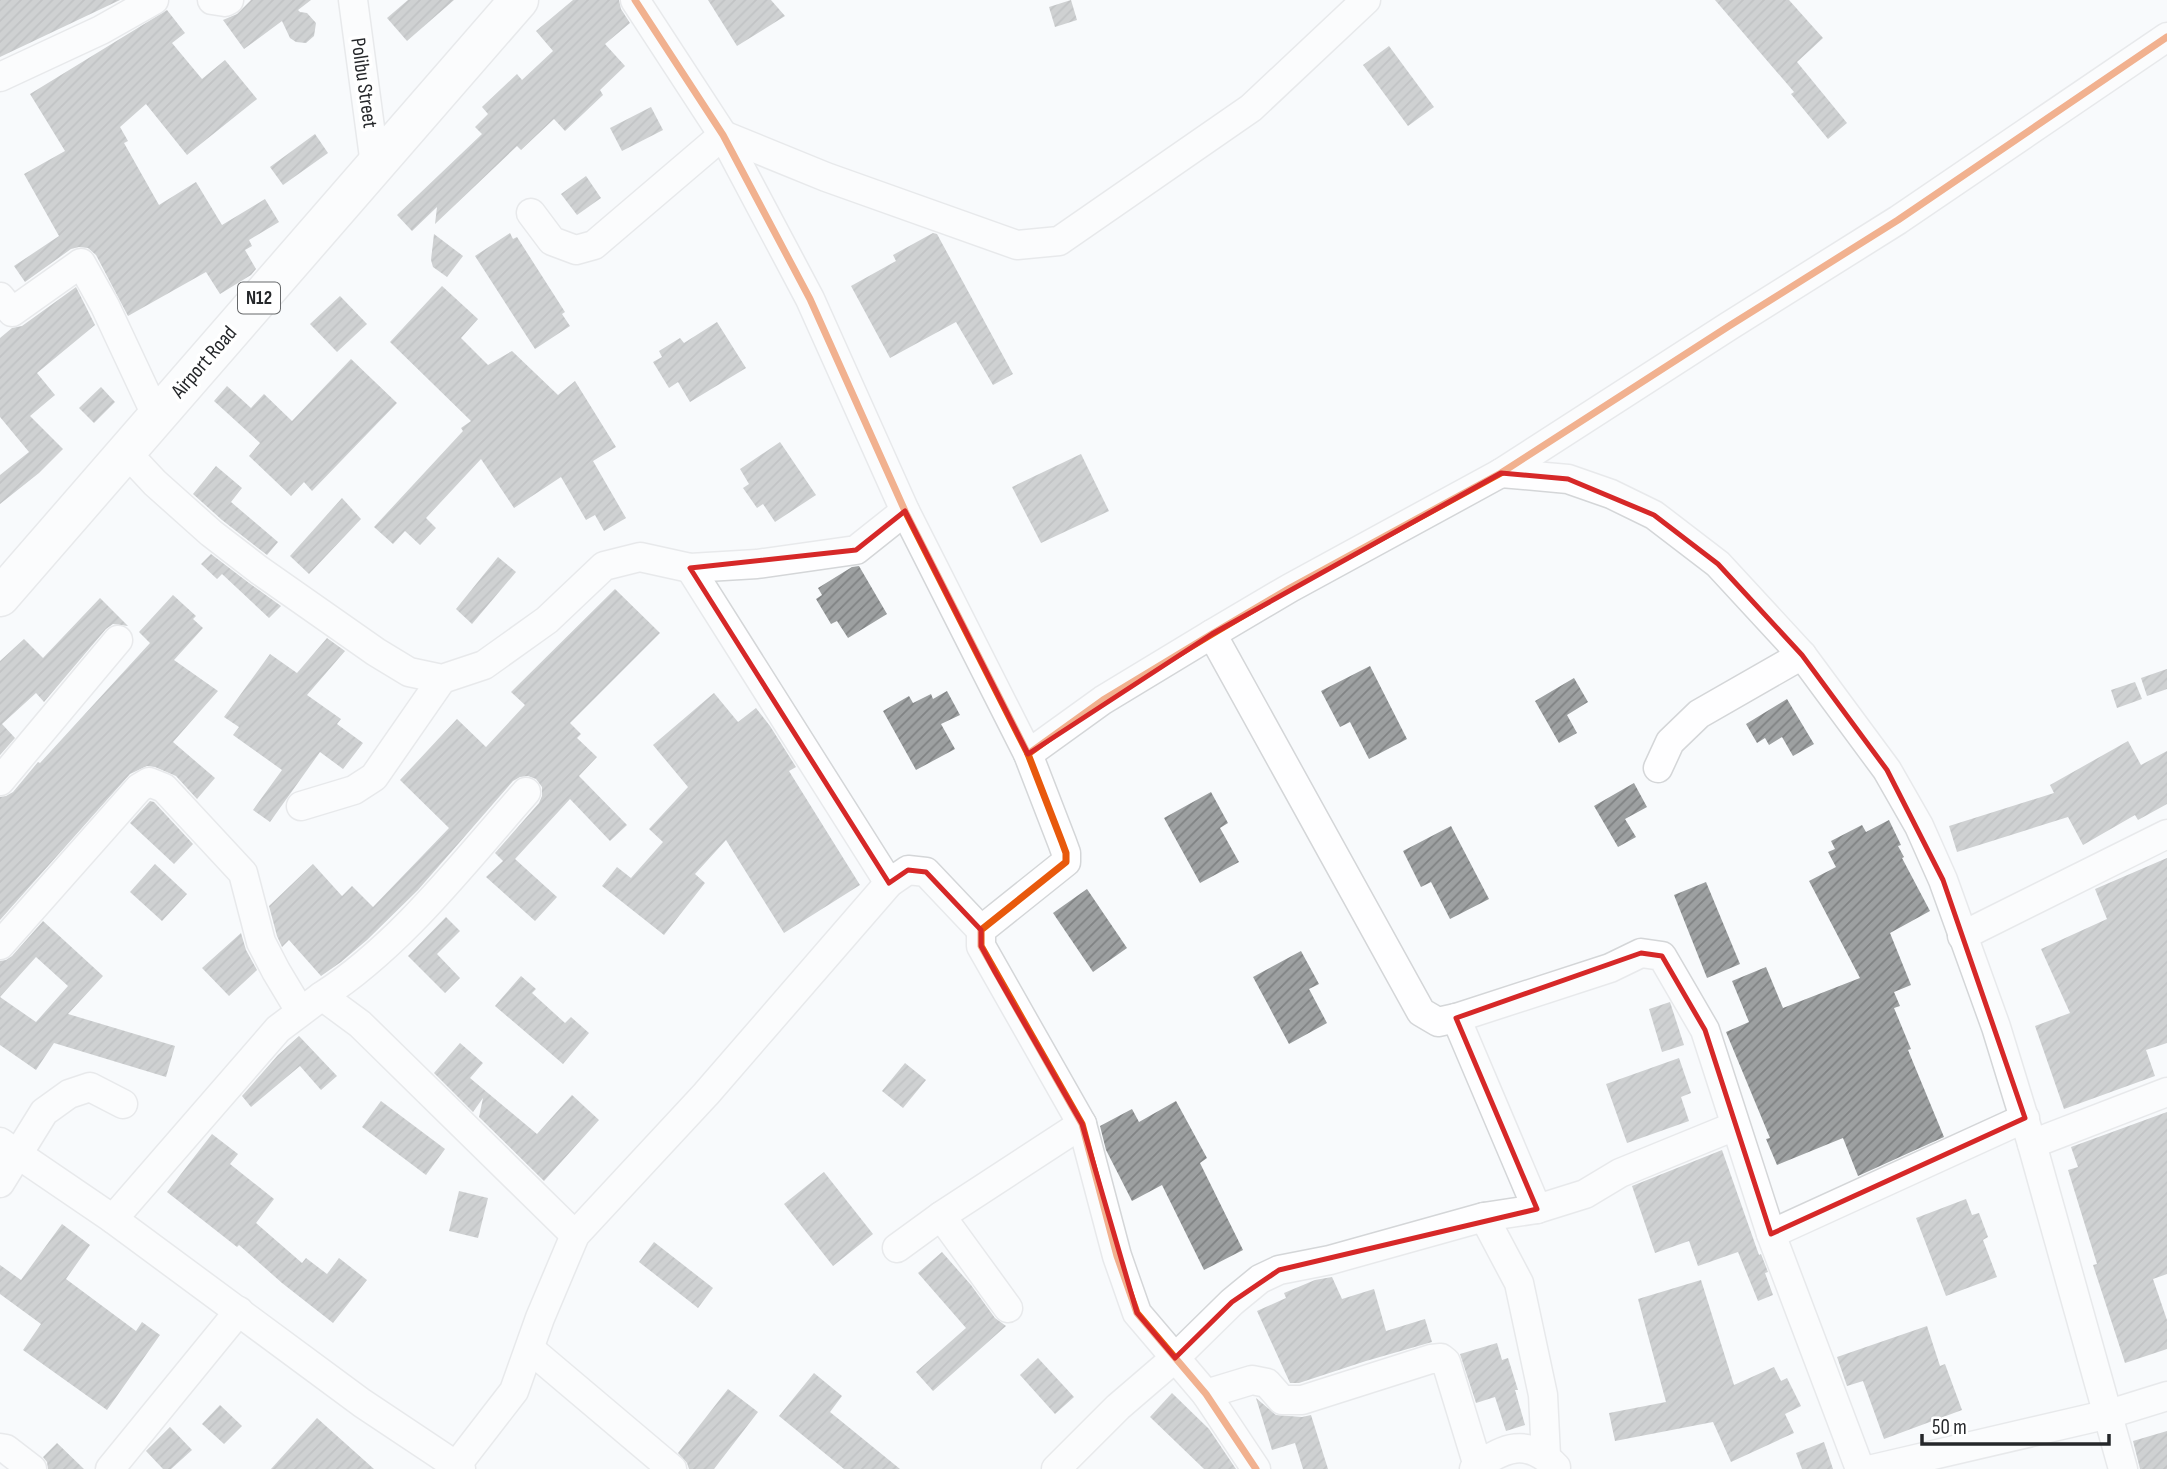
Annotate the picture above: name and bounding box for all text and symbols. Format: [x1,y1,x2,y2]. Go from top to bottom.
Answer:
street label: Polibu Street [345,36,383,130]
road number: N12 [238,282,280,314]
street label: Airport Road [165,321,242,404]
scale bar [1922,1402,2109,1446]
text: 50 m [1932,1415,1967,1440]

